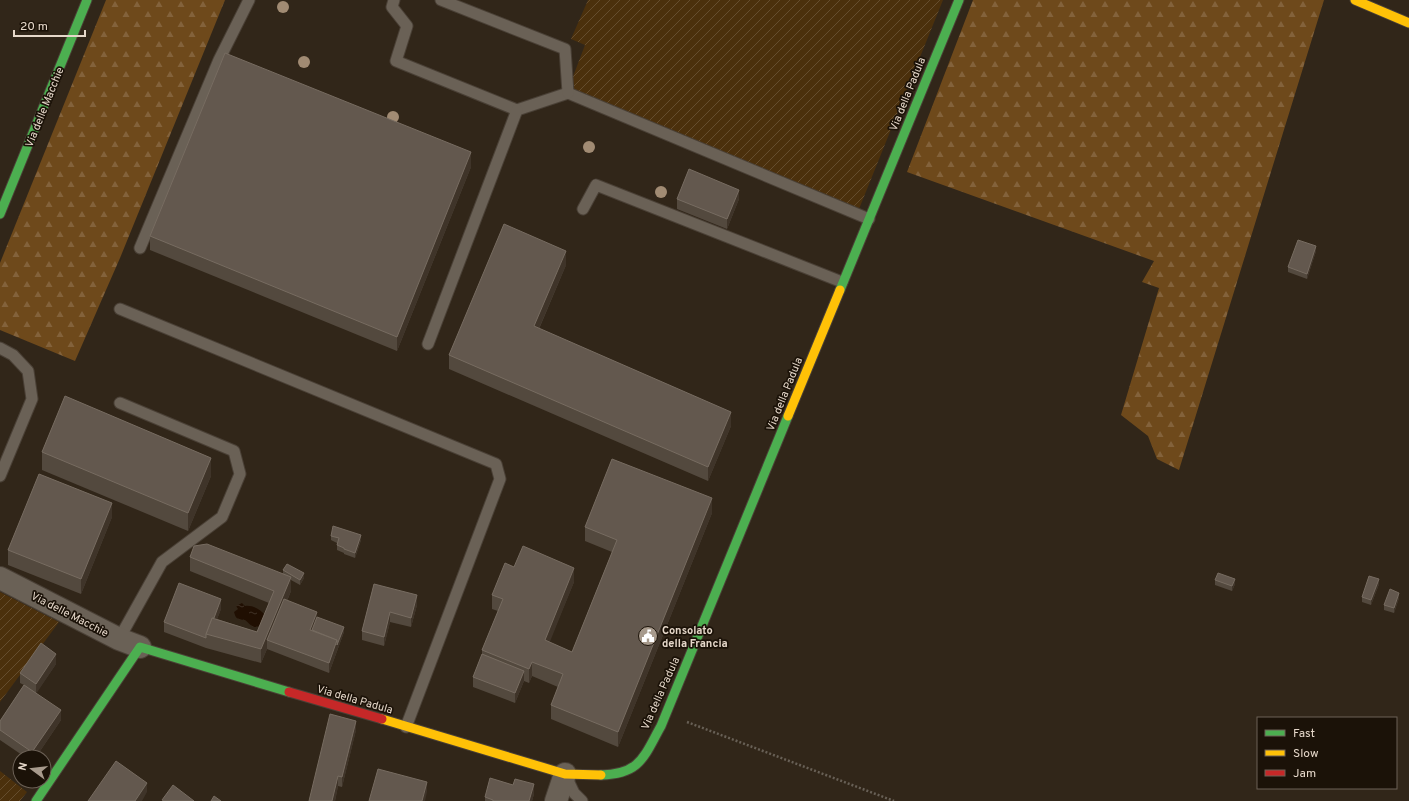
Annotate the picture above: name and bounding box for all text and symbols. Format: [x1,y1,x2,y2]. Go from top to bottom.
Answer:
scale bar [14,12,85,38]
text: 20 m [20,19,48,35]
street label: Via della Padula [887,55,929,133]
street label: Via delle Macchie [22,65,67,149]
street label: Via della Padula [764,355,806,433]
street label: Via delle Macchie [28,589,111,640]
place label: Consolato della Francia [662,624,728,651]
public building icon: Consolato della Francia [637,625,659,647]
street label: Via della Padula [639,655,683,732]
street label: Via della Padula [315,682,394,718]
legend [1257,717,1397,789]
text: Fast [1293,726,1315,742]
text: Slow [1293,746,1319,762]
north arrow [12,749,52,789]
text: N [16,761,31,772]
text: Jam [1293,766,1316,782]

